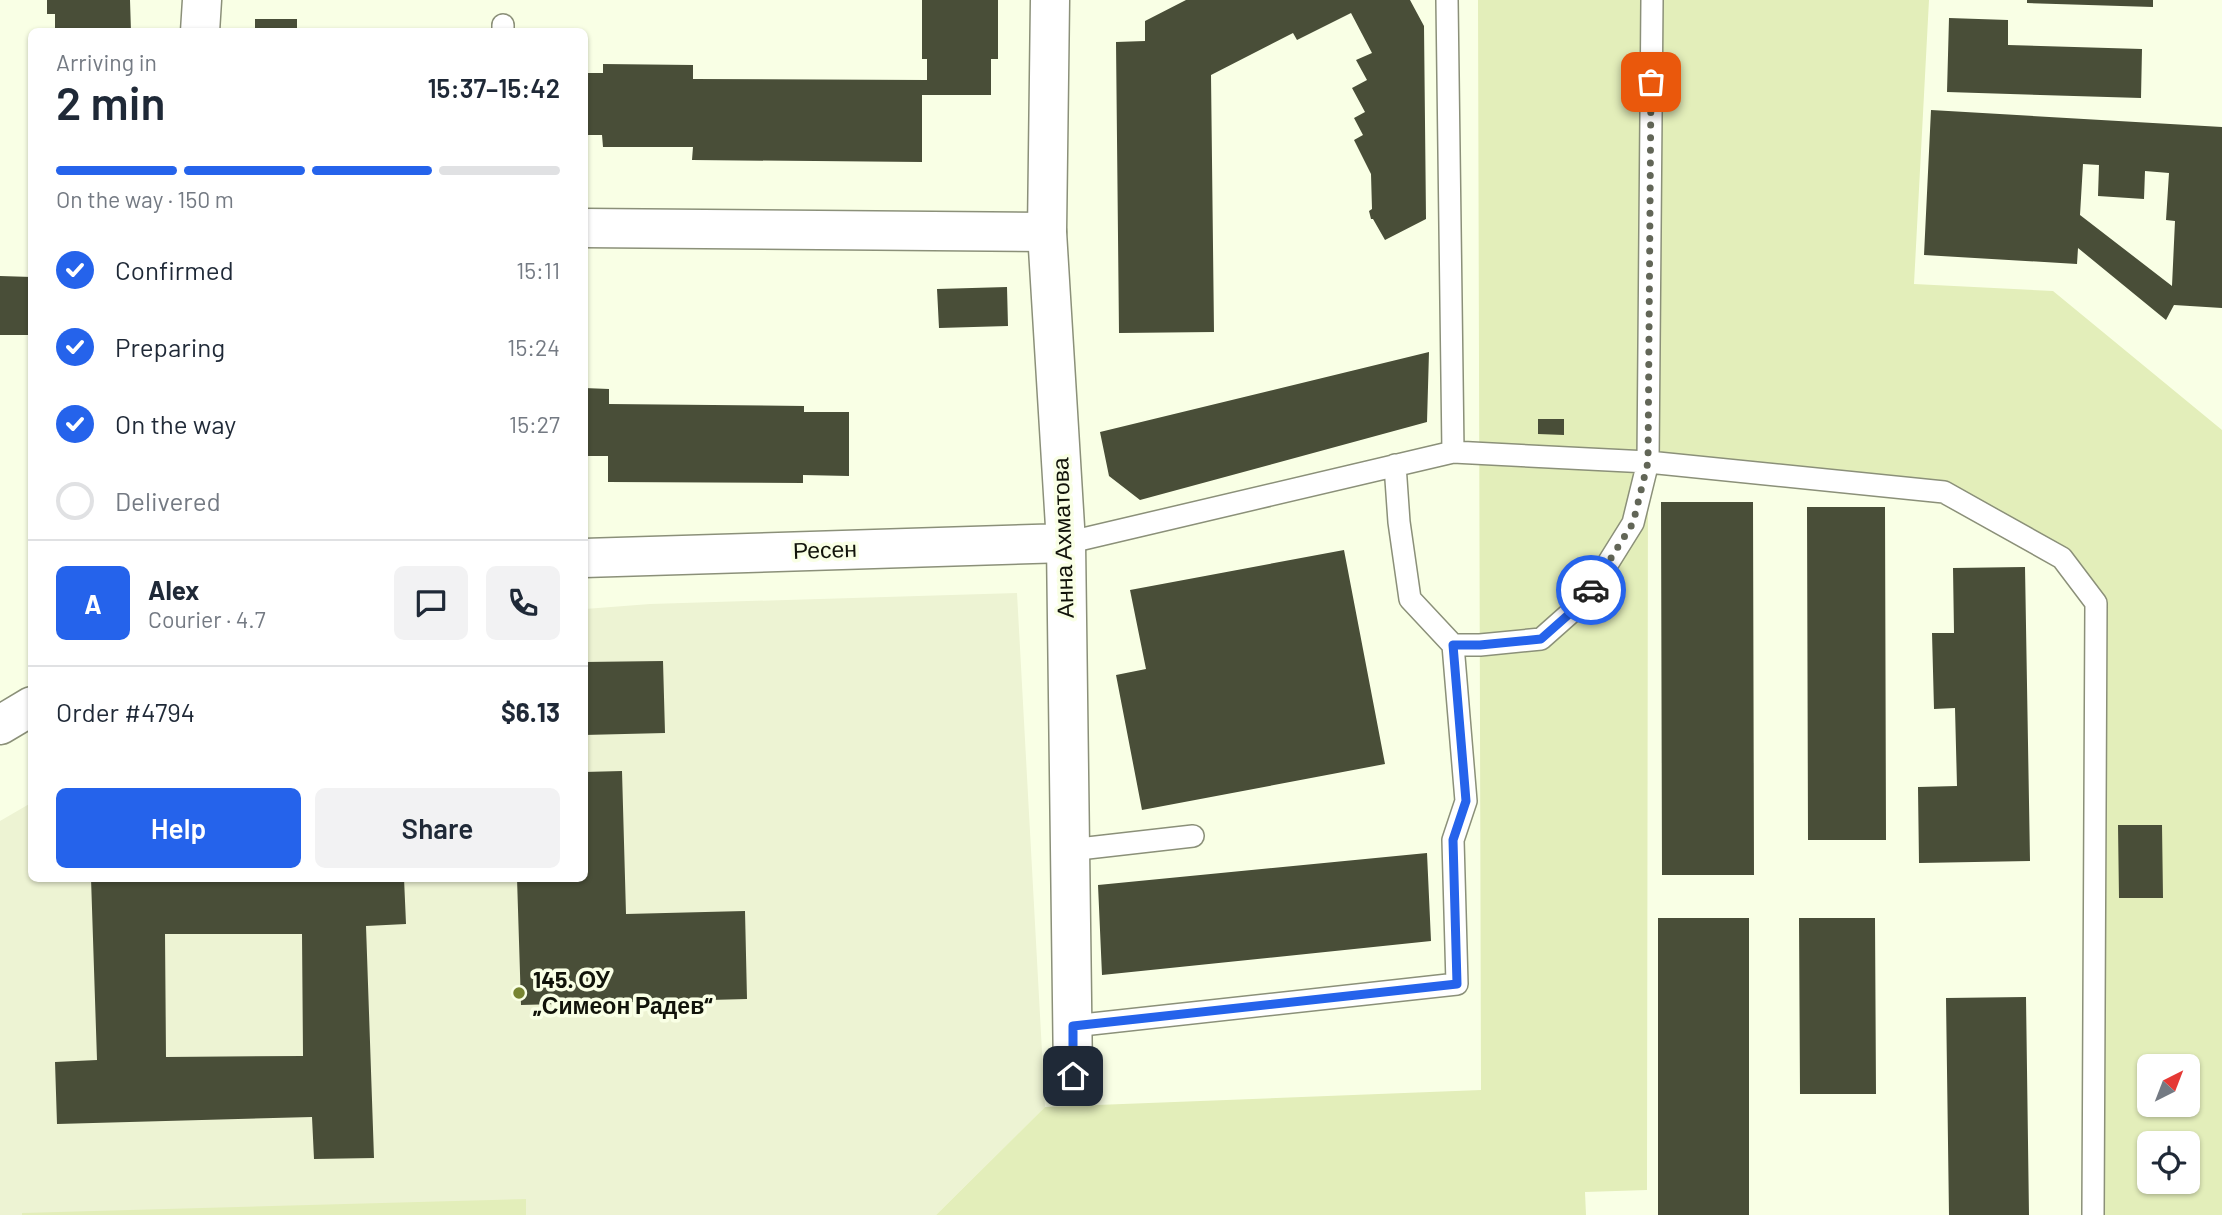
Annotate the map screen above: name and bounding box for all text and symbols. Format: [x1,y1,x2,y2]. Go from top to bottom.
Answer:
text: Arriving in [56,48,157,76]
pin [1621,52,1681,112]
icon: bag [1632,63,1670,101]
text: 15:37–15:42 [427,72,560,103]
text: 2 min [56,74,165,129]
text: On the way · 150 m [56,185,234,213]
icon: check [56,251,94,289]
text: Confirmed [115,254,234,285]
text: 15:11 [516,256,560,284]
icon: check [56,328,94,366]
text: Preparing [115,331,225,362]
text: 15:24 [507,333,560,361]
icon: check [56,405,94,443]
text: On the way [115,408,236,439]
text: 15:27 [509,410,560,438]
street label: Анна Ахматова [1045,457,1079,619]
text: Delivered [115,485,221,516]
street label: Ресен [792,534,857,564]
courier [1556,555,1626,625]
button: chat [394,566,468,640]
button: phone [486,566,560,640]
icon: car [1572,571,1610,609]
text: Alex [148,574,199,605]
text: A [84,588,102,619]
text: Courier · 4.7 [148,605,266,633]
text: Order #4794 [56,696,195,727]
text: $6.13 [501,696,560,727]
button: Help [56,788,301,868]
button: Share [315,788,560,868]
place label: 145. ОУ „Симеон Радев“ [533,965,713,1019]
marker: 145. ОУ „Симеон Радев“ [511,985,527,1001]
pin [1043,1046,1103,1106]
north arrow [2137,1054,2200,1116]
map controls [2137,1054,2200,1194]
icon: home [1054,1057,1092,1095]
button: locate [2137,1131,2200,1194]

